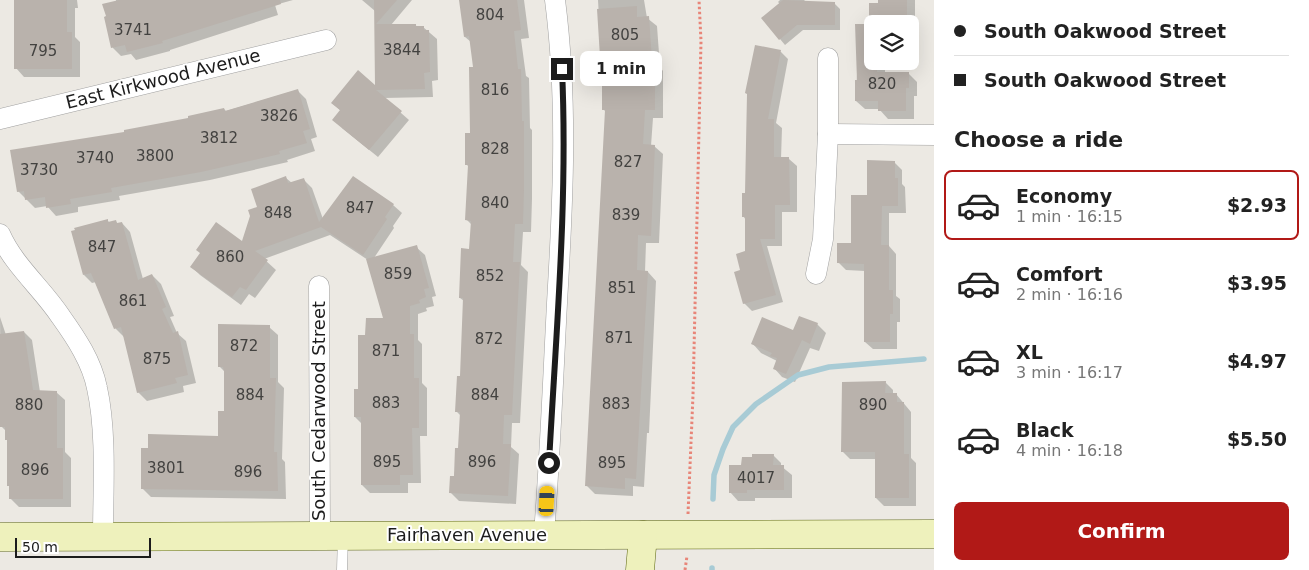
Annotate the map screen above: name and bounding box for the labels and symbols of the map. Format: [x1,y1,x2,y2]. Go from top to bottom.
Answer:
house number: 804 [476,6,504,24]
house number: 3741 [114,21,152,39]
house number: 805 [611,26,639,44]
house number: 3844 [383,41,421,59]
house number: 795 [29,42,57,60]
street label: East Kirkwood Avenue [63,44,262,113]
callout: 1 min [580,52,662,86]
route end [551,58,573,80]
house number: 820 [868,75,896,93]
house number: 816 [481,81,509,99]
house number: 3826 [260,107,298,125]
house number: 3812 [200,129,238,147]
house number: 828 [481,140,509,158]
house number: 3800 [136,147,174,165]
house number: 3740 [76,149,114,167]
house number: 827 [614,153,642,171]
house number: 3730 [20,161,58,179]
house number: 840 [481,194,509,212]
house number: 847 [346,199,374,217]
house number: 848 [264,204,292,222]
house number: 839 [612,206,640,224]
house number: 847 [88,238,116,256]
house number: 860 [216,248,244,266]
house number: 859 [384,265,412,283]
house number: 852 [476,267,504,285]
house number: 851 [608,279,636,297]
house number: 861 [119,292,147,310]
street label: South Cedarwood Street [308,301,329,521]
house number: 871 [605,329,633,347]
house number: 872 [475,330,503,348]
house number: 872 [230,337,258,355]
house number: 871 [372,342,400,360]
house number: 875 [143,350,171,368]
house number: 884 [236,386,264,404]
house number: 884 [471,386,499,404]
house number: 883 [372,394,400,412]
house number: 883 [602,395,630,413]
house number: 880 [15,396,43,414]
house number: 890 [859,396,887,414]
route start [538,452,560,474]
house number: 895 [373,453,401,471]
house number: 896 [468,453,496,471]
house number: 895 [598,454,626,472]
house number: 3801 [147,459,185,477]
house number: 896 [21,461,49,479]
house number: 896 [234,463,262,481]
house number: 4017 [737,469,775,487]
car [538,486,555,516]
street label: Fairhaven Avenue [387,524,547,545]
scale bar [15,535,151,558]

